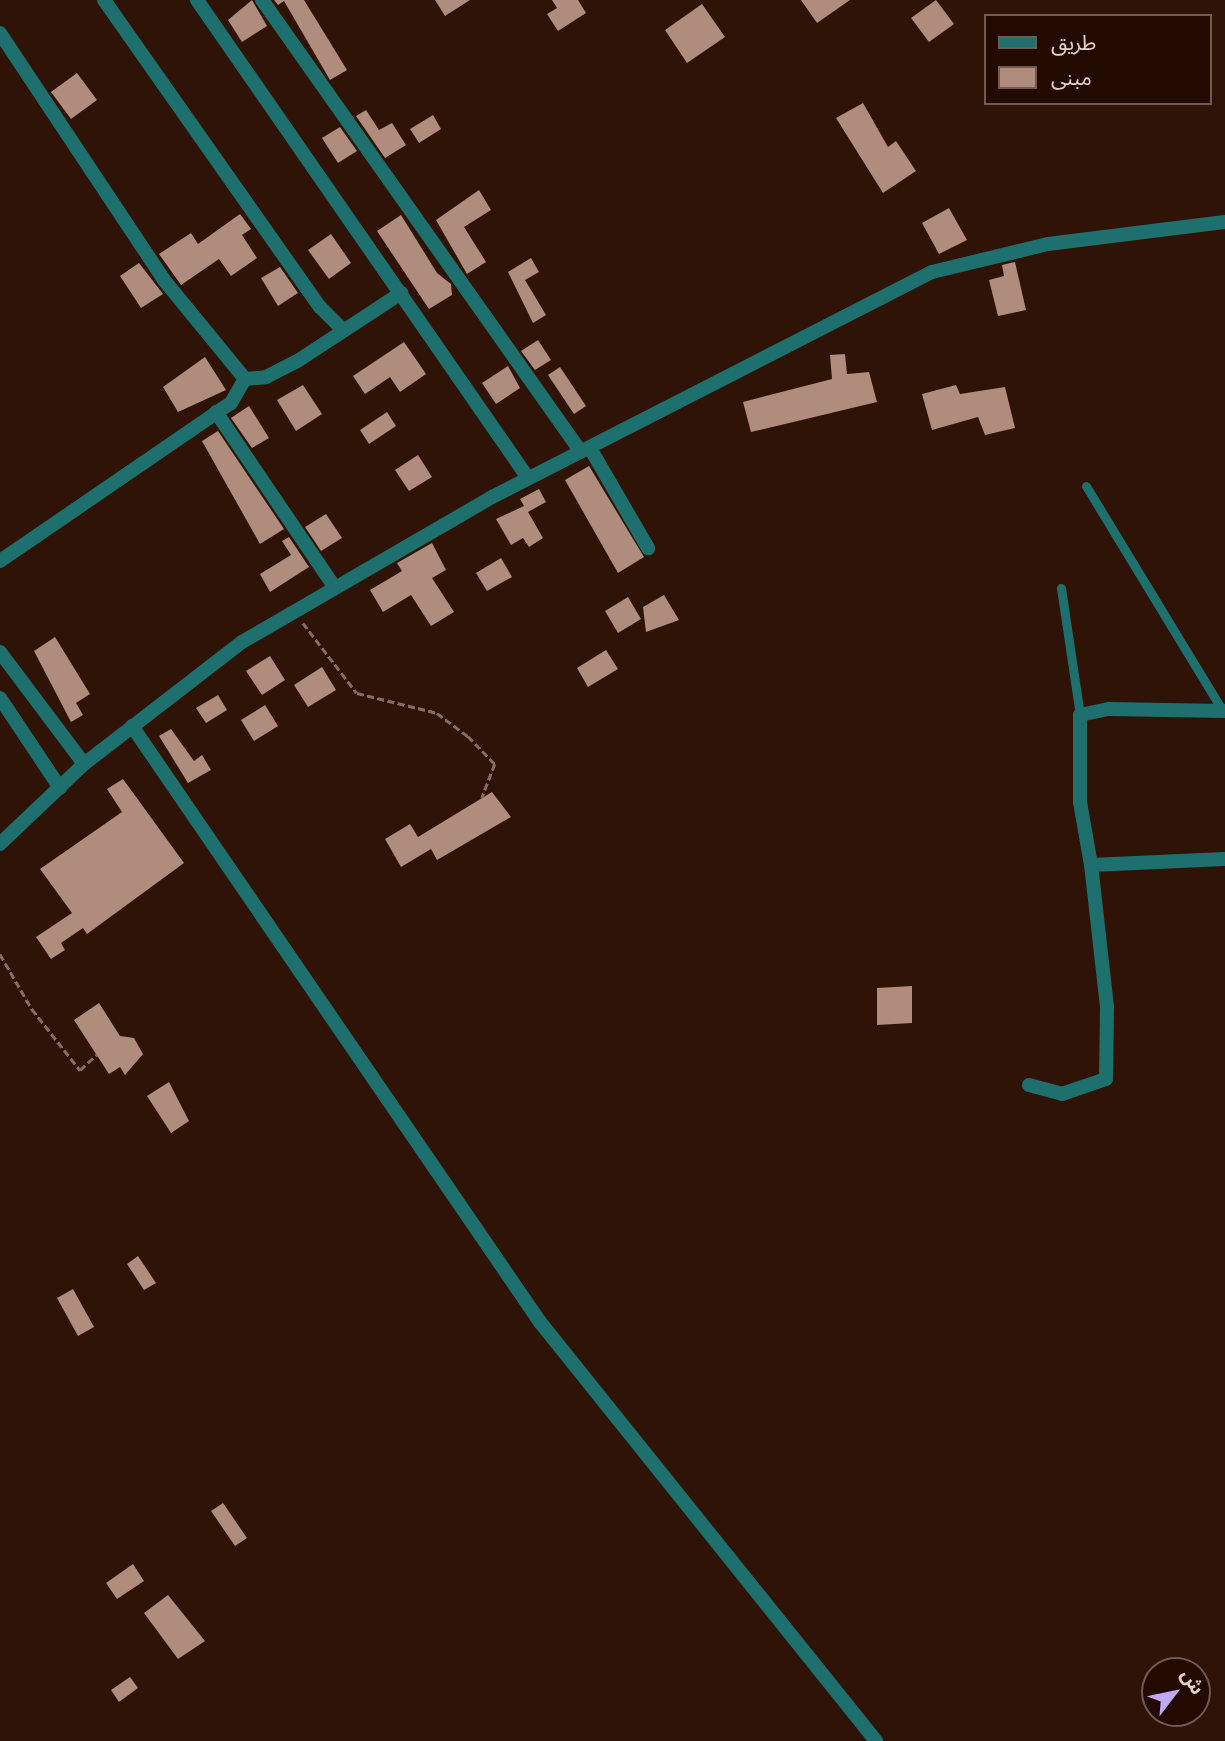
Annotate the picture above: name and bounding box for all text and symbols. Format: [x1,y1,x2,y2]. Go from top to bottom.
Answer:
legend [984,14,1211,105]
text: طريق [1051,29,1096,57]
text: مبنى [1051,64,1092,92]
north arrow [1141,1657,1211,1727]
text: ش [1174,1664,1210,1700]

